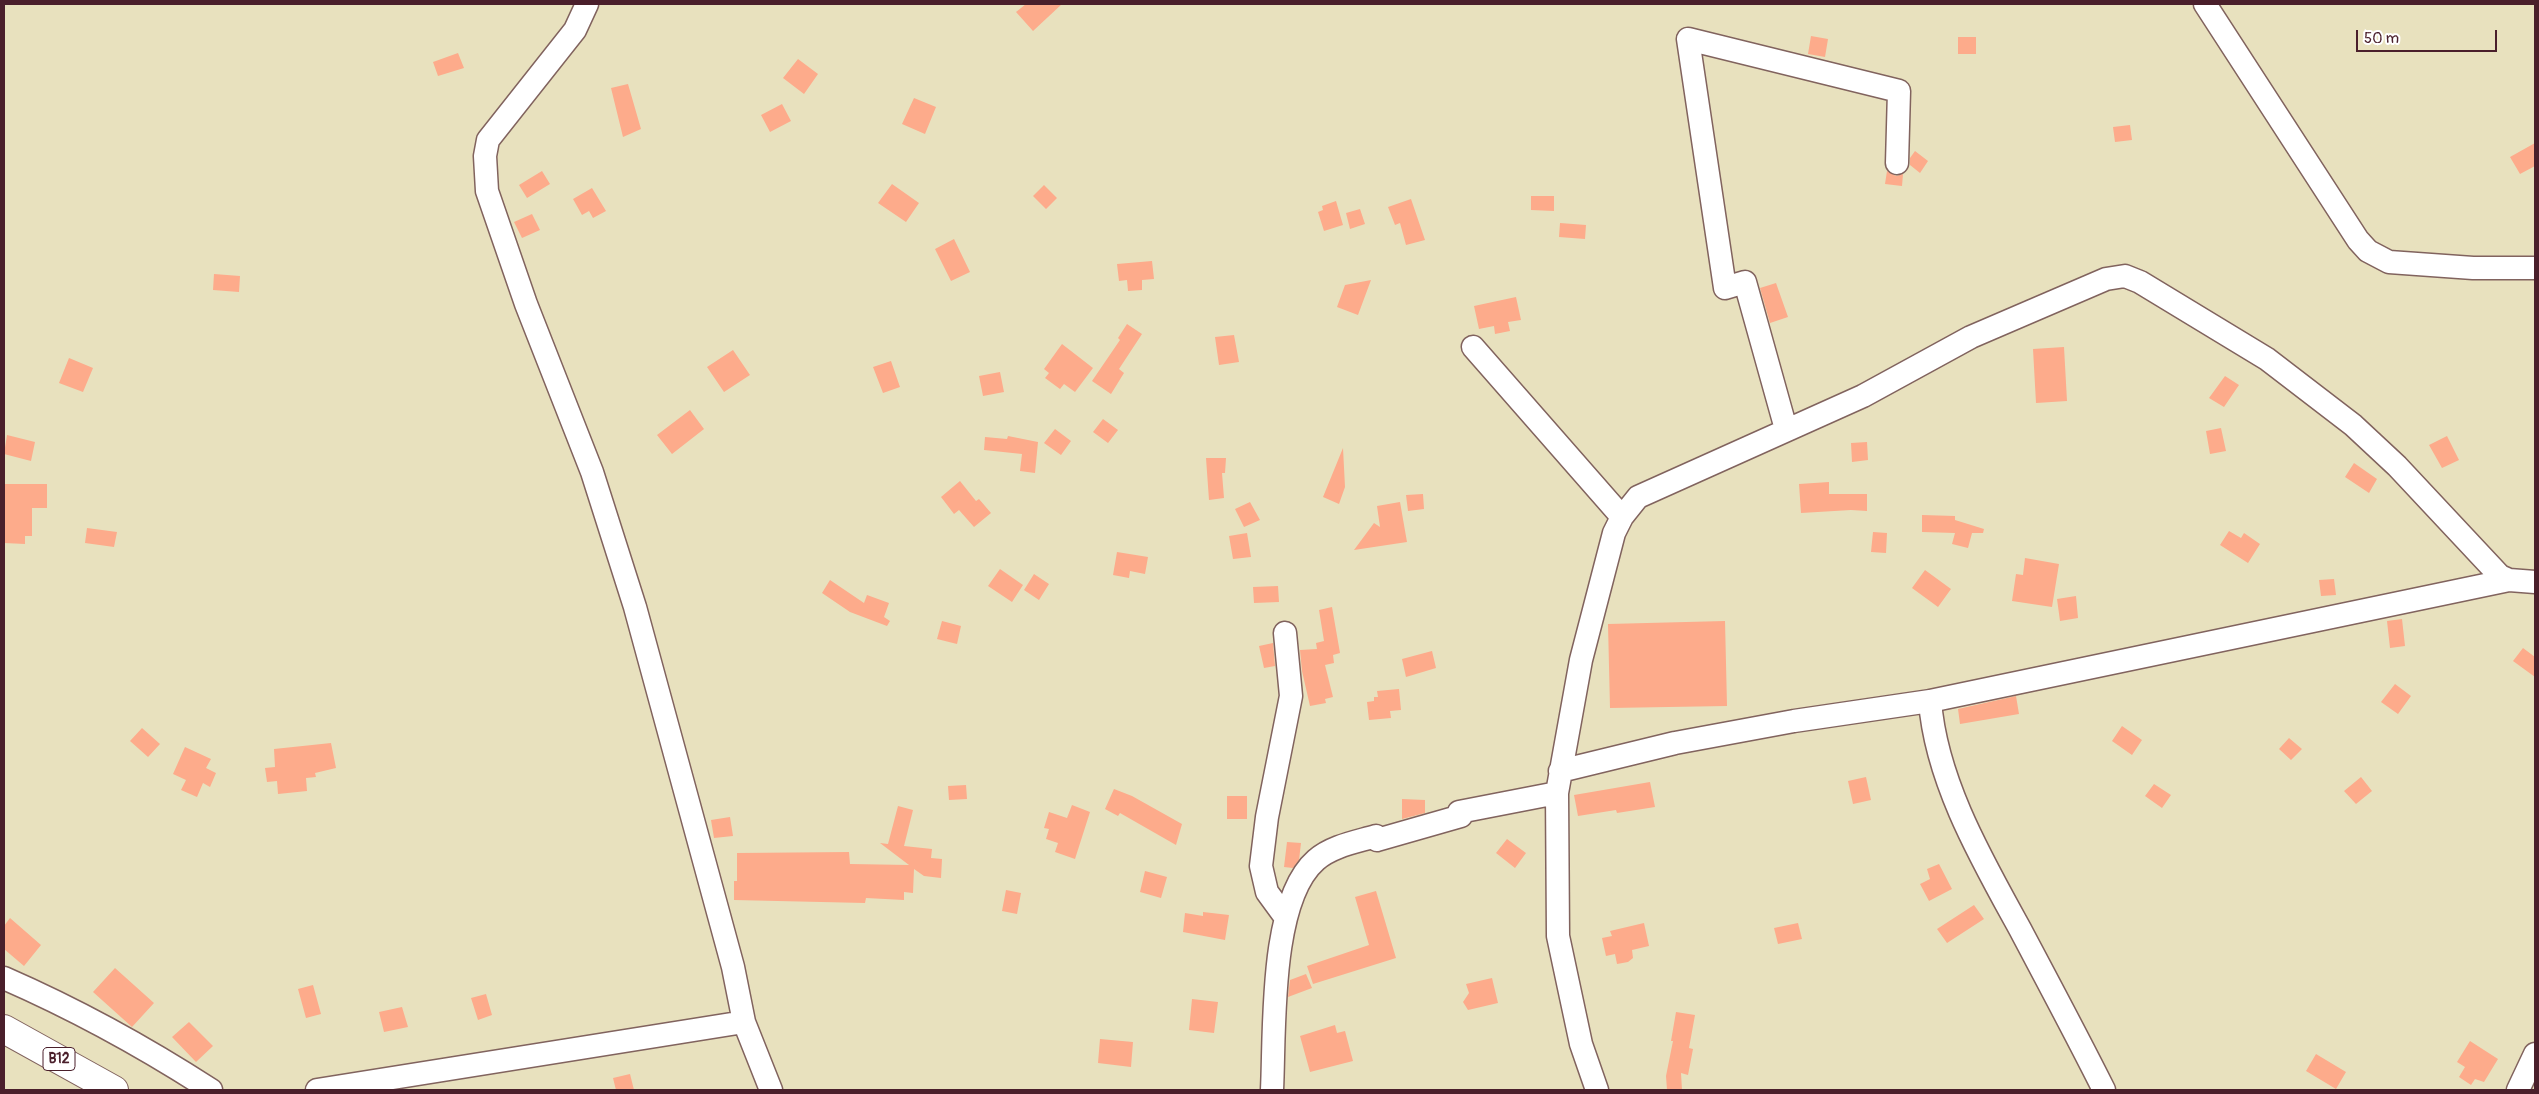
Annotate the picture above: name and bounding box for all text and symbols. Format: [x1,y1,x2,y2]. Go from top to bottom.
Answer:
scale bar [2359,20,2500,52]
text: 50 m [2364,29,2399,48]
road number: B12 [43,1048,75,1070]

